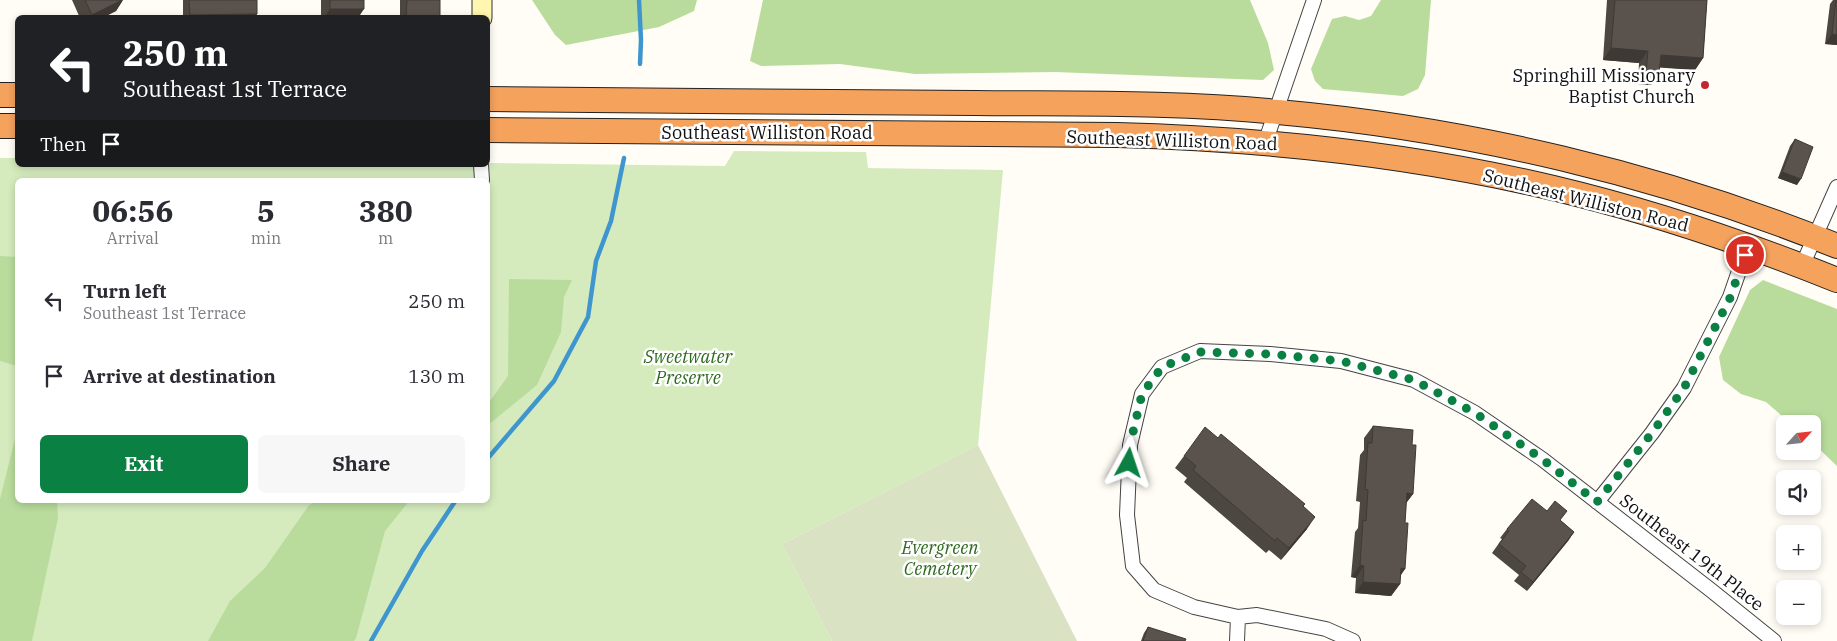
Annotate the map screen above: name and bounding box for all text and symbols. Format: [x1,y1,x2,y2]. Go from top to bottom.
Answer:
text: 250 m [123,30,228,76]
icon: left [40,35,105,100]
place label: Springhill Missionary Baptist Church [1513,64,1695,108]
text: Southeast 1st Terrace [123,74,347,103]
marker: Springhill Missionary Baptist Church [1699,79,1711,91]
street label: Southeast Williston Road [661,121,873,144]
street label: Southeast Williston Road [1066,125,1278,155]
icon: arrive [97,130,125,158]
text: Then [40,132,87,156]
street label: Southeast Williston Road [1481,163,1691,237]
text: 06:56 [92,191,173,230]
text: 5 [257,191,275,230]
text: 380 [359,191,413,230]
text: Arrival [107,228,159,248]
text: min [251,228,281,248]
text: m [378,228,393,248]
pin [1724,234,1766,276]
icon: arrive [1731,241,1759,269]
text: Turn left [83,279,166,303]
icon: left [40,287,68,315]
text: 250 m [408,289,465,313]
text: Southeast 1st Terrace [83,303,246,323]
park label: Sweetwater Preserve [643,345,733,389]
icon: arrive [40,362,68,390]
text: Arrive at destination [83,364,276,388]
text: 130 m [408,364,465,388]
north arrow [1776,415,1821,460]
map controls [1776,415,1821,625]
button: Exit [40,435,248,493]
button: Share [258,435,465,493]
position arrow [1102,436,1154,488]
button: sound [1776,470,1821,515]
street label: Southeast 19th Place [1615,488,1769,616]
button: + [1776,525,1821,570]
park label: Evergreen Cemetery [901,536,979,580]
button: − [1776,580,1821,625]

